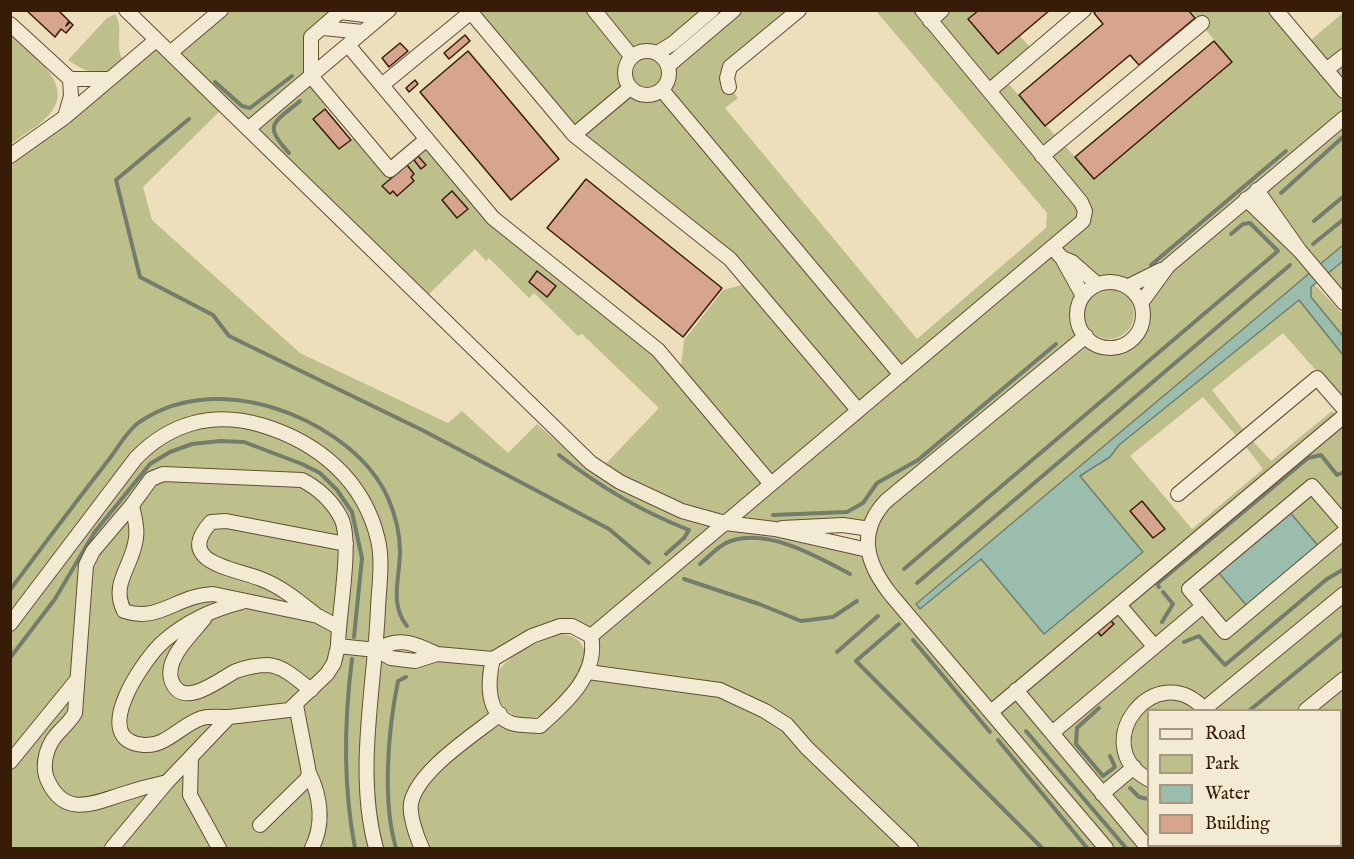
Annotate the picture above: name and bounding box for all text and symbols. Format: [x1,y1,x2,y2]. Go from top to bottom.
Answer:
legend [1147,709,1342,847]
text: Road [1205,723,1246,746]
text: Park [1205,753,1239,776]
text: Water [1205,783,1250,806]
text: Building [1205,813,1270,836]

